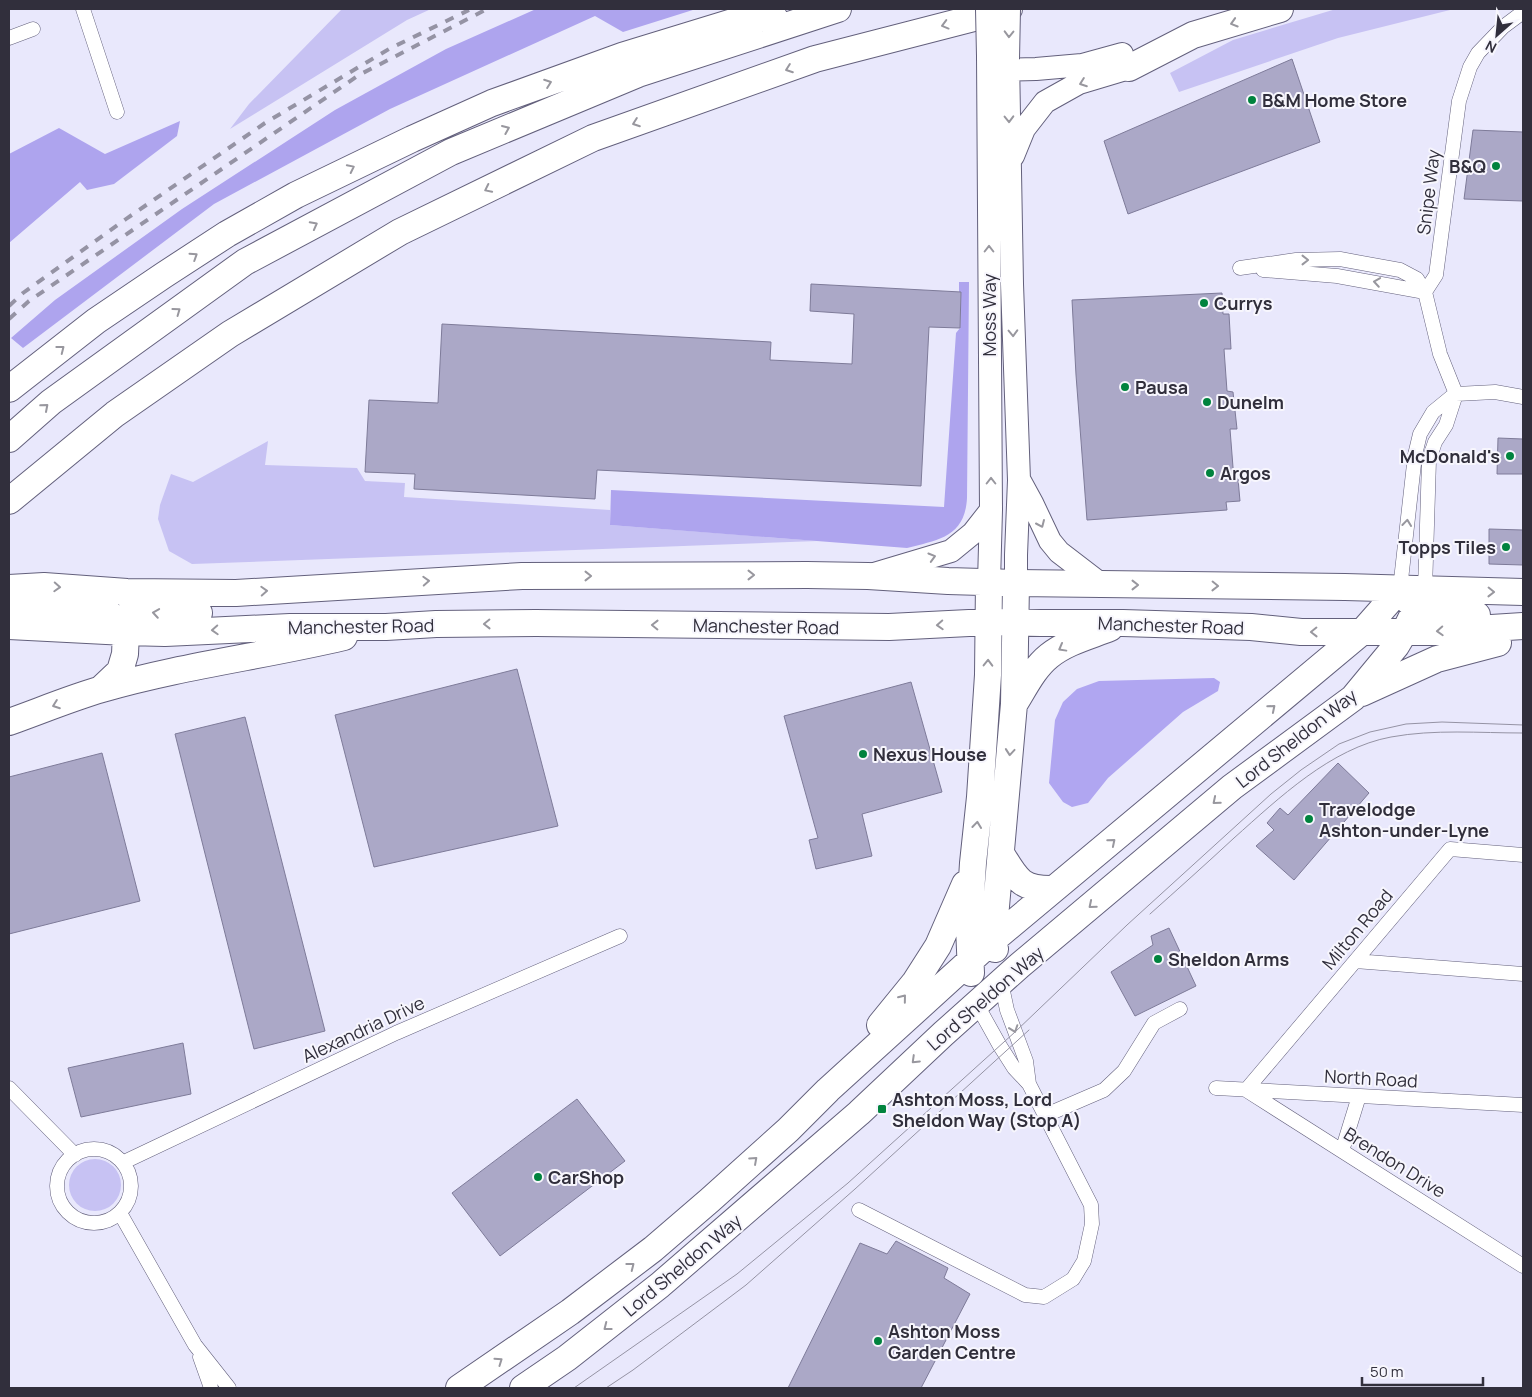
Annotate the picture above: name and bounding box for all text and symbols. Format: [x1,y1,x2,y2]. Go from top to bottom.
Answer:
north arrow [1472,10,1522,60]
one-way arrow [1230,17,1238,27]
one-way arrow [942,20,950,30]
one-way arrow [1003,30,1014,38]
text: N [1482,36,1500,58]
one-way arrow [785,63,794,73]
one-way arrow [1079,77,1087,87]
one-way arrow [544,79,552,89]
place label: B&M Home Store [1262,88,1407,112]
marker: B&M Home Store [1246,94,1258,106]
one-way arrow [1004,116,1014,123]
one-way arrow [632,117,640,127]
one-way arrow [501,125,510,135]
street label: Snipe Way [1411,147,1445,236]
place label: B&Q [1449,154,1486,178]
marker: B&Q [1490,160,1502,172]
one-way arrow [346,164,355,174]
one-way arrow [484,183,493,193]
one-way arrow [309,222,318,232]
one-way arrow [984,245,994,252]
one-way arrow [189,252,198,262]
one-way arrow [1302,254,1310,265]
street label: Moss Way [977,273,1001,357]
one-way arrow [1373,278,1382,288]
place label: Currys [1214,291,1273,315]
marker: Currys [1198,297,1210,309]
one-way arrow [171,309,180,317]
one-way arrow [1008,329,1019,337]
one-way arrow [55,346,64,354]
place label: Pausa [1135,375,1188,399]
marker: Pausa [1119,381,1131,393]
place label: Dunelm [1217,390,1284,414]
marker: Dunelm [1201,396,1213,408]
one-way arrow [40,404,49,413]
place label: McDonald's [1400,444,1500,468]
marker: McDonald's [1504,450,1516,462]
place label: Argos [1220,461,1271,485]
marker: Argos [1204,467,1216,479]
one-way arrow [986,477,996,485]
one-way arrow [1035,518,1045,527]
one-way arrow [1401,519,1412,527]
place label: Topps Tiles [1399,535,1496,559]
marker: Topps Tiles [1500,541,1512,553]
one-way arrow [927,552,935,562]
one-way arrow [584,570,592,581]
one-way arrow [747,570,755,580]
one-way arrow [422,576,430,587]
one-way arrow [1132,580,1139,590]
one-way arrow [1212,580,1220,591]
one-way arrow [54,581,62,592]
one-way arrow [260,585,268,596]
one-way arrow [1487,586,1495,597]
one-way arrow [152,609,160,619]
street label: Manchester Road [1097,610,1245,640]
street label: Manchester Road [288,613,434,639]
street label: Manchester Road [693,613,839,639]
one-way arrow [483,619,490,629]
one-way arrow [936,619,944,630]
one-way arrow [650,620,658,630]
one-way arrow [210,625,218,636]
one-way arrow [1435,626,1443,637]
one-way arrow [1310,627,1318,637]
one-way arrow [1058,642,1067,652]
one-way arrow [983,658,993,666]
street label: Lord Sheldon Way [1230,683,1362,793]
one-way arrow [52,699,60,709]
one-way arrow [1266,705,1275,714]
place label: Nexus House [873,742,987,766]
marker: Nexus House [857,748,869,760]
one-way arrow [1005,749,1016,757]
one-way arrow [1213,795,1222,803]
place label: Travelodge Ashton-under-Lyne [1319,797,1489,842]
marker: Travelodge Ashton-under-Lyne [1303,813,1315,825]
one-way arrow [972,820,983,828]
one-way arrow [1106,838,1115,847]
street label: Milton Road [1316,884,1398,974]
one-way arrow [1088,900,1097,909]
street label: Lord Sheldon Way [921,940,1049,1055]
place label: Sheldon Arms [1168,947,1290,971]
marker: Sheldon Arms [1152,953,1164,965]
street label: Alexandria Drive [298,990,428,1068]
one-way arrow [897,994,906,1003]
one-way arrow [1008,1024,1018,1033]
one-way arrow [911,1054,920,1063]
street label: North Road [1324,1064,1418,1092]
place label: Ashton Moss, Lord Sheldon Way (Stop A) [892,1087,1081,1132]
marker: Ashton Moss, Lord Sheldon Way (Stop A) [876,1103,888,1115]
street label: Brendon Drive [1339,1121,1451,1203]
one-way arrow [749,1157,758,1166]
place label: CarShop [548,1165,624,1189]
marker: CarShop [532,1171,544,1183]
street label: Lord Sheldon Way [618,1208,747,1322]
one-way arrow [625,1263,635,1272]
place label: Ashton Moss Garden Centre [888,1319,1016,1364]
one-way arrow [604,1322,613,1330]
marker: Ashton Moss Garden Centre [872,1335,884,1347]
scale bar [1362,1354,1483,1386]
one-way arrow [494,1358,503,1368]
text: 50 m [1370,1361,1404,1382]

